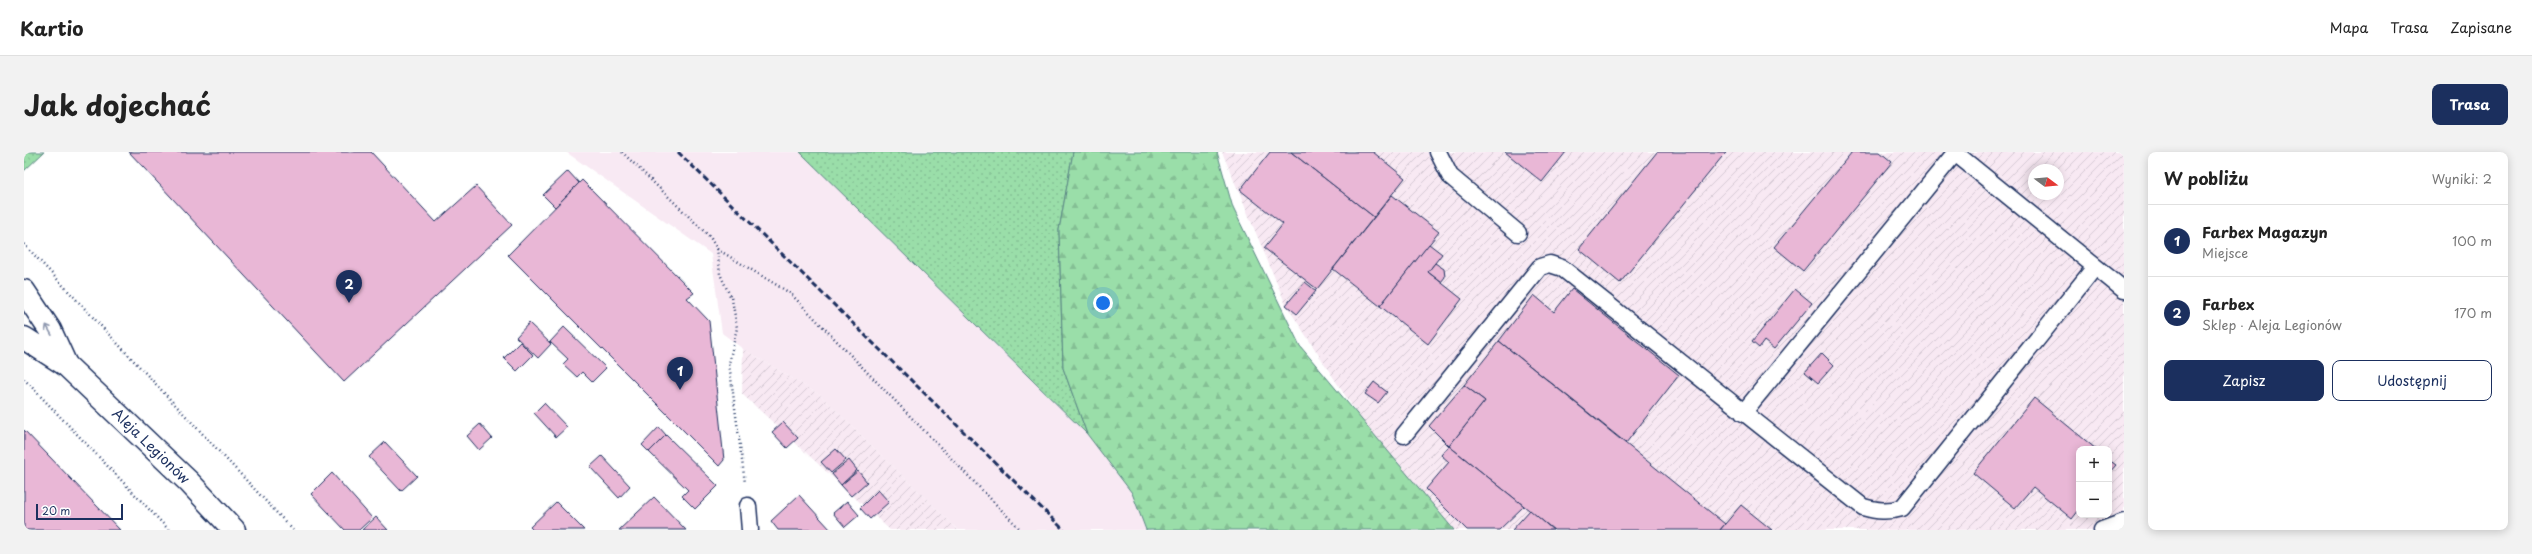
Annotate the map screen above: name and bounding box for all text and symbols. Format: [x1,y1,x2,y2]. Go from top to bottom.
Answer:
text: Kartio [20,14,83,42]
text: Mapa [2330,17,2368,38]
text: Trasa [2390,17,2428,38]
text: Zapisane [2450,17,2512,38]
text: Jak dojechać [24,83,211,126]
button: Trasa [2432,84,2508,125]
north arrow [2028,164,2064,200]
text: W pobliżu [2164,165,2249,191]
text: Wyniki: 2 [2432,169,2492,188]
text: Farbex Magazyn [2202,220,2328,243]
text: 1 [2174,231,2180,250]
text: 100 m [2452,231,2492,250]
text: Miejsce [2202,243,2248,262]
pin: 2 [336,270,362,303]
text: Farbex [2202,292,2255,315]
your location [1093,293,1113,313]
text: 2 [2172,303,2182,322]
text: 170 m [2454,303,2492,322]
text: Sklep · Aleja Legionów [2202,315,2342,334]
one-way arrow [45,324,53,336]
pin: 1 [667,357,693,390]
button: Zapisz [2164,360,2324,401]
button: Udostępnij [2332,360,2492,401]
street label: Aleja Legionów [108,403,195,488]
map controls [2076,446,2112,518]
button: + [2076,446,2112,482]
button: − [2076,482,2112,518]
scale bar [36,502,123,521]
text: 20 m [42,502,70,519]

